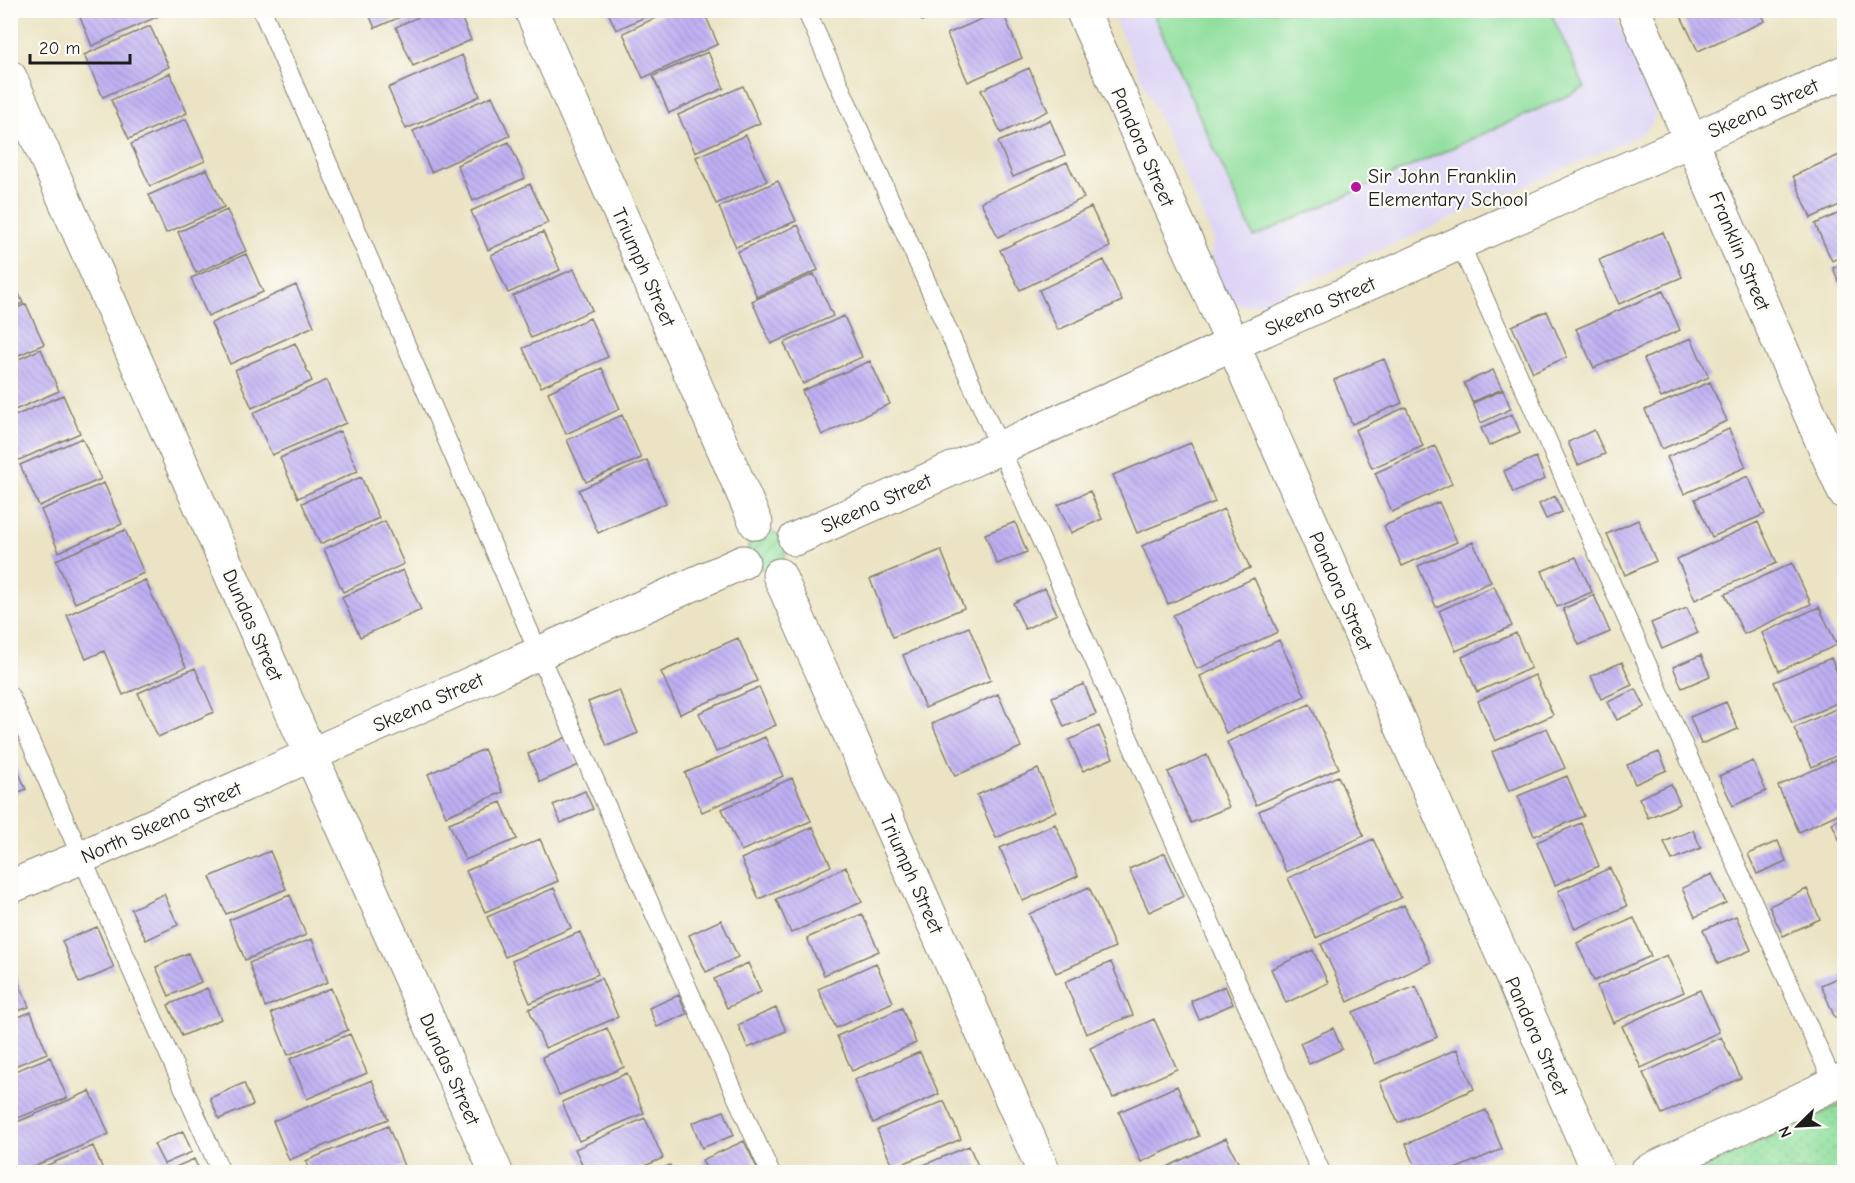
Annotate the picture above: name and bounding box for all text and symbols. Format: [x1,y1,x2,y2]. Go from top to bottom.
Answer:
scale bar [30,27,130,65]
text: 20 m [39,38,80,59]
street label: Skeena Street [1704,73,1823,143]
street label: Pandora Street [1106,84,1180,211]
place label: Sir John Franklin Elementary School [1368,165,1528,211]
marker: Sir John Franklin Elementary School [1349,180,1363,194]
street label: Franklin Street [1704,188,1775,315]
street label: Triumph Street [607,204,681,331]
street label: Skeena Street [1261,271,1380,341]
street label: Skeena Street [817,468,936,538]
street label: Pandora Street [1304,528,1378,655]
street label: Dundas Street [218,566,288,686]
street label: Skeena Street [369,667,488,737]
street label: North Skeena Street [77,776,246,868]
street label: Triumph Street [875,811,949,938]
street label: Pandora Street [1500,973,1574,1100]
street label: Dundas Street [415,1010,485,1130]
north arrow [1768,1096,1828,1156]
text: N [1775,1123,1796,1140]

